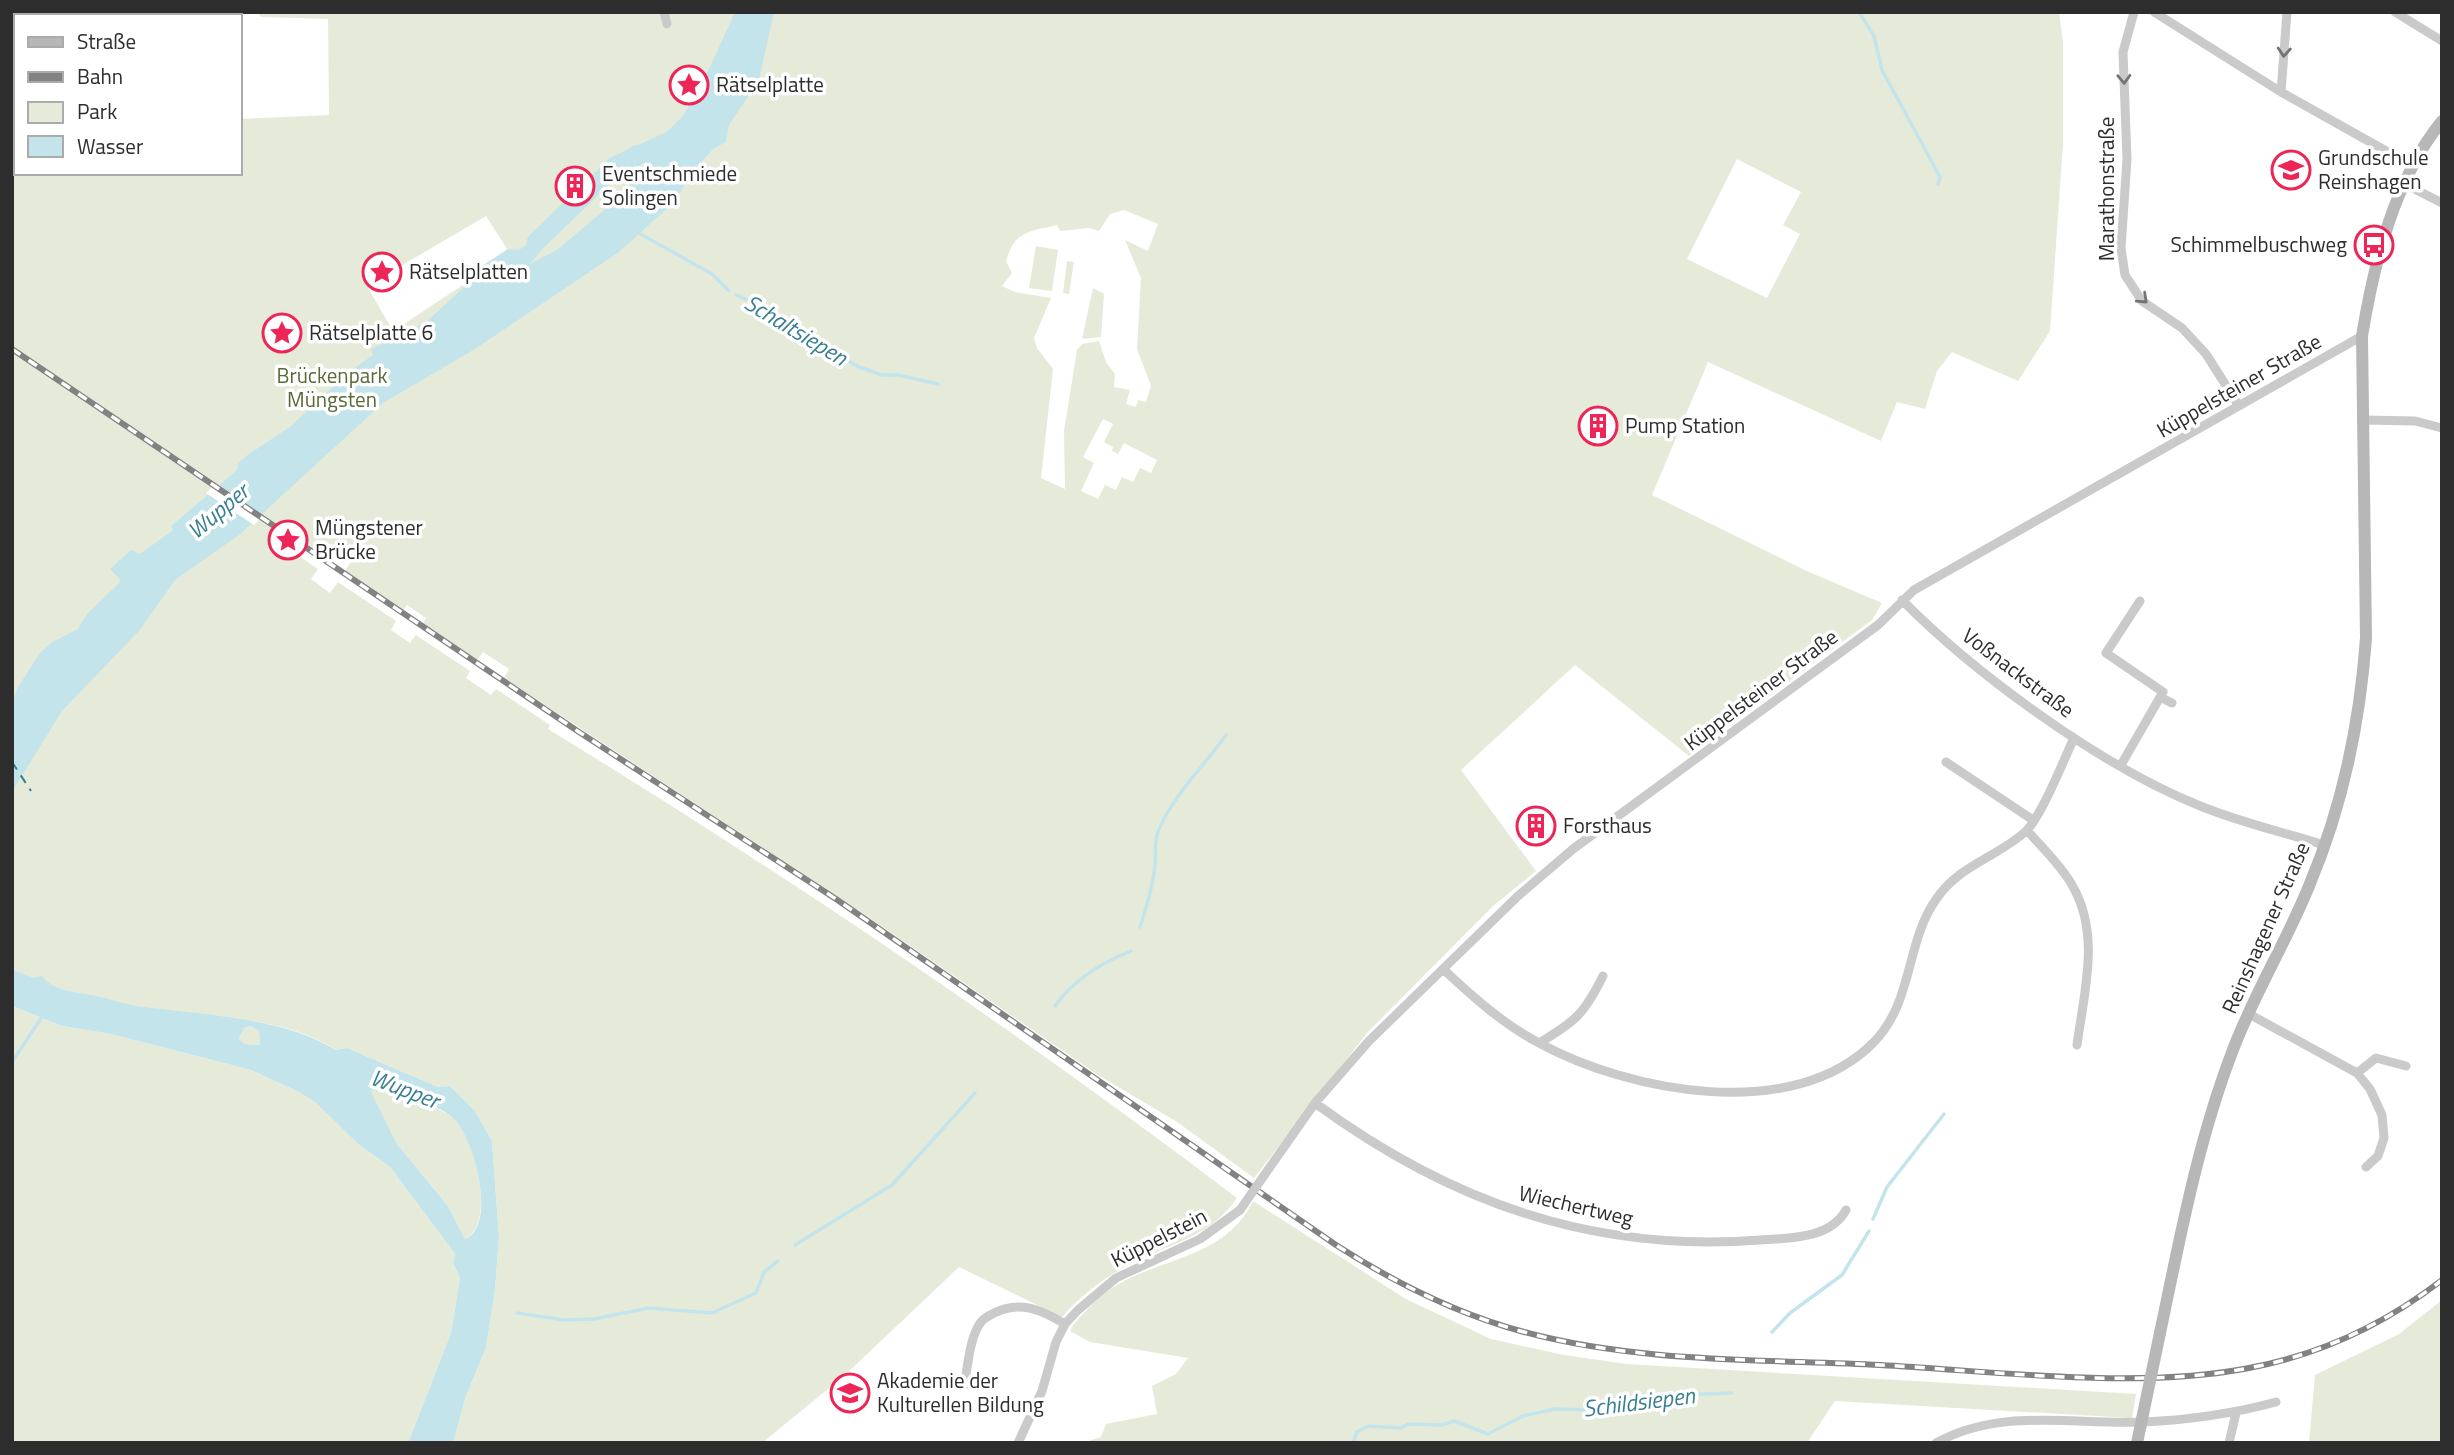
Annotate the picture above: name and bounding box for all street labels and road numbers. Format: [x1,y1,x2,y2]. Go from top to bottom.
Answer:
street label: Marathonstraße [2090,117,2122,261]
street label: Küppelsteiner Straße [2150,325,2327,445]
street label: Voßnackstraße [1956,619,2081,725]
street label: Küppelsteiner Straße [1677,621,1844,758]
street label: Reinshagener Straße [2213,837,2317,1019]
street label: Wiechertweg [1516,1176,1637,1234]
street label: Küppelstein [1105,1199,1212,1275]

